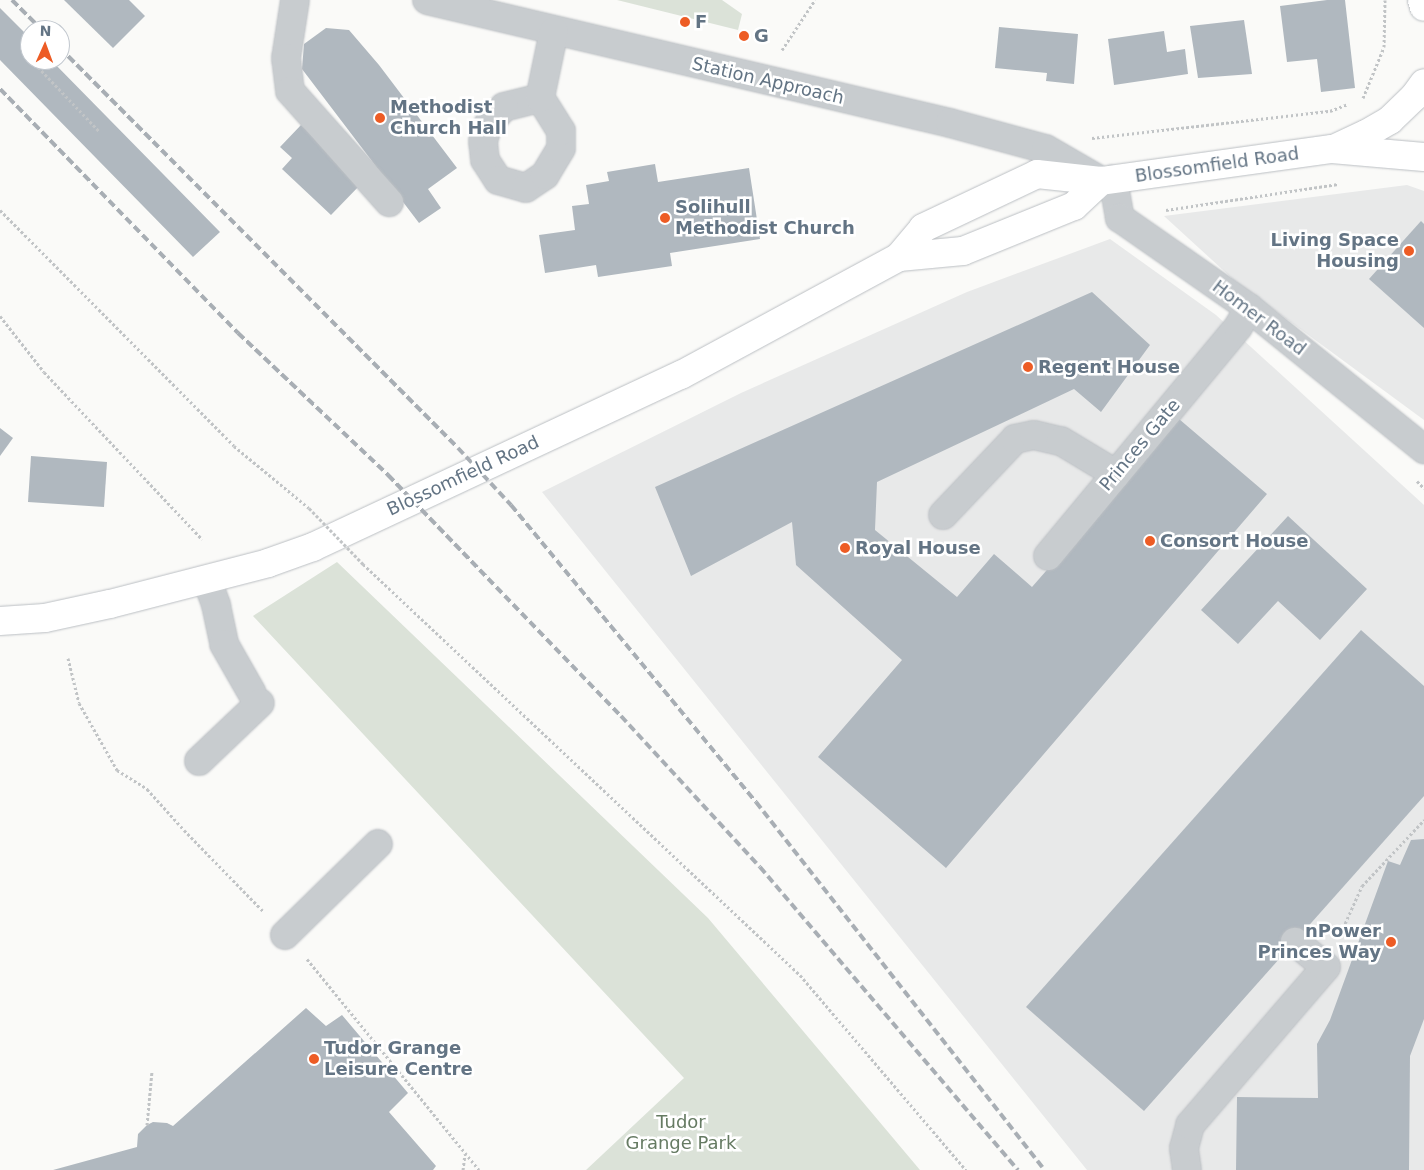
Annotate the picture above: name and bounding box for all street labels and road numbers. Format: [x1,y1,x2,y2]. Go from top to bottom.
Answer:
street label: Station Approach [690,53,846,109]
street label: Blossomfield Road [1134,143,1300,187]
street label: Homer Road [1208,276,1310,360]
street label: Princes Gate [1095,395,1185,495]
street label: Blossomfield Road [383,431,543,521]

